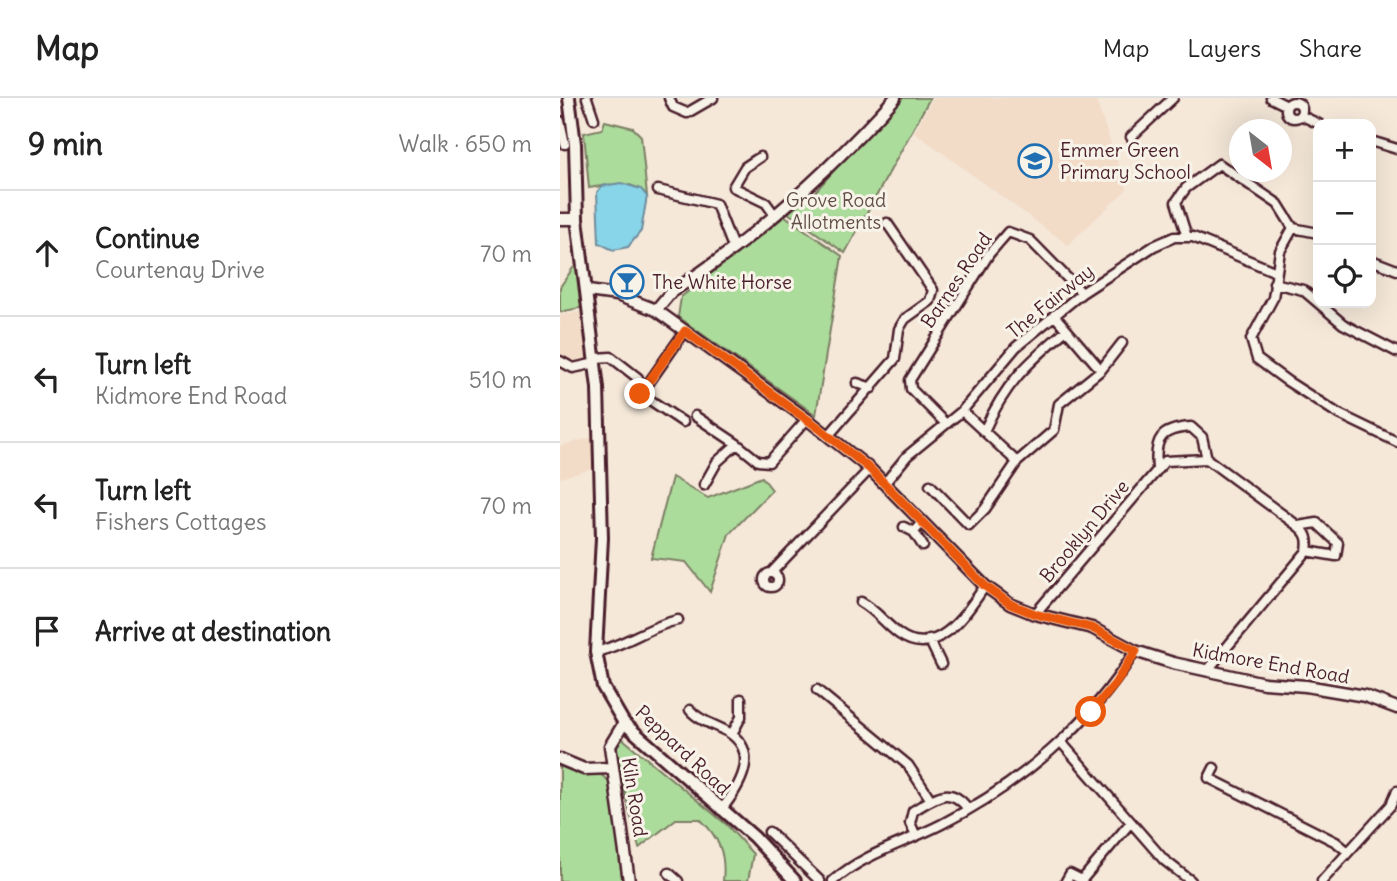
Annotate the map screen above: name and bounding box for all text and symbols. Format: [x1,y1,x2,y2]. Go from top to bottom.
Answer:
text: Map [35,27,99,69]
text: Map [1103,33,1149,63]
text: Layers [1187,33,1261,63]
text: Share [1299,33,1362,63]
north arrow [1229,119,1292,182]
map controls [1313,119,1376,308]
button: + [1313,119,1376,182]
text: 9 min [28,125,103,163]
text: Walk · 650 m [399,129,532,158]
place label: Emmer Green Primary School [1060,138,1191,184]
school or university icon: Emmer Green Primary School [1016,142,1054,180]
button: − [1313,182,1376,245]
park label: Grove Road Allotments [786,188,886,234]
text: Continue [95,222,200,255]
street label: Barnes Road [915,228,997,332]
icon: ahead [28,234,66,272]
text: 70 m [480,239,532,268]
button: locate [1313,245,1376,308]
text: Courtenay Drive [95,255,265,284]
street label: The Fairway [1002,259,1098,343]
bar icon: The White Horse [608,263,646,301]
place label: The White Horse [652,270,792,294]
text: Turn left [95,348,191,381]
icon: left [28,360,66,398]
text: 510 m [469,365,532,394]
route end [624,378,655,409]
text: Kidmore End Road [95,381,287,410]
text: Turn left [95,474,191,507]
street label: Brooklyn Drive [1034,475,1134,587]
icon: left [28,486,66,524]
text: 70 m [480,491,532,520]
text: Fishers Cottages [95,507,267,536]
icon: arrive [28,612,66,650]
text: Arrive at destination [95,615,331,648]
street label: Kidmore End Road [1191,637,1351,689]
route start [1075,696,1106,727]
street label: Peppard Road [630,700,736,800]
street label: Kiln Road [617,755,653,839]

